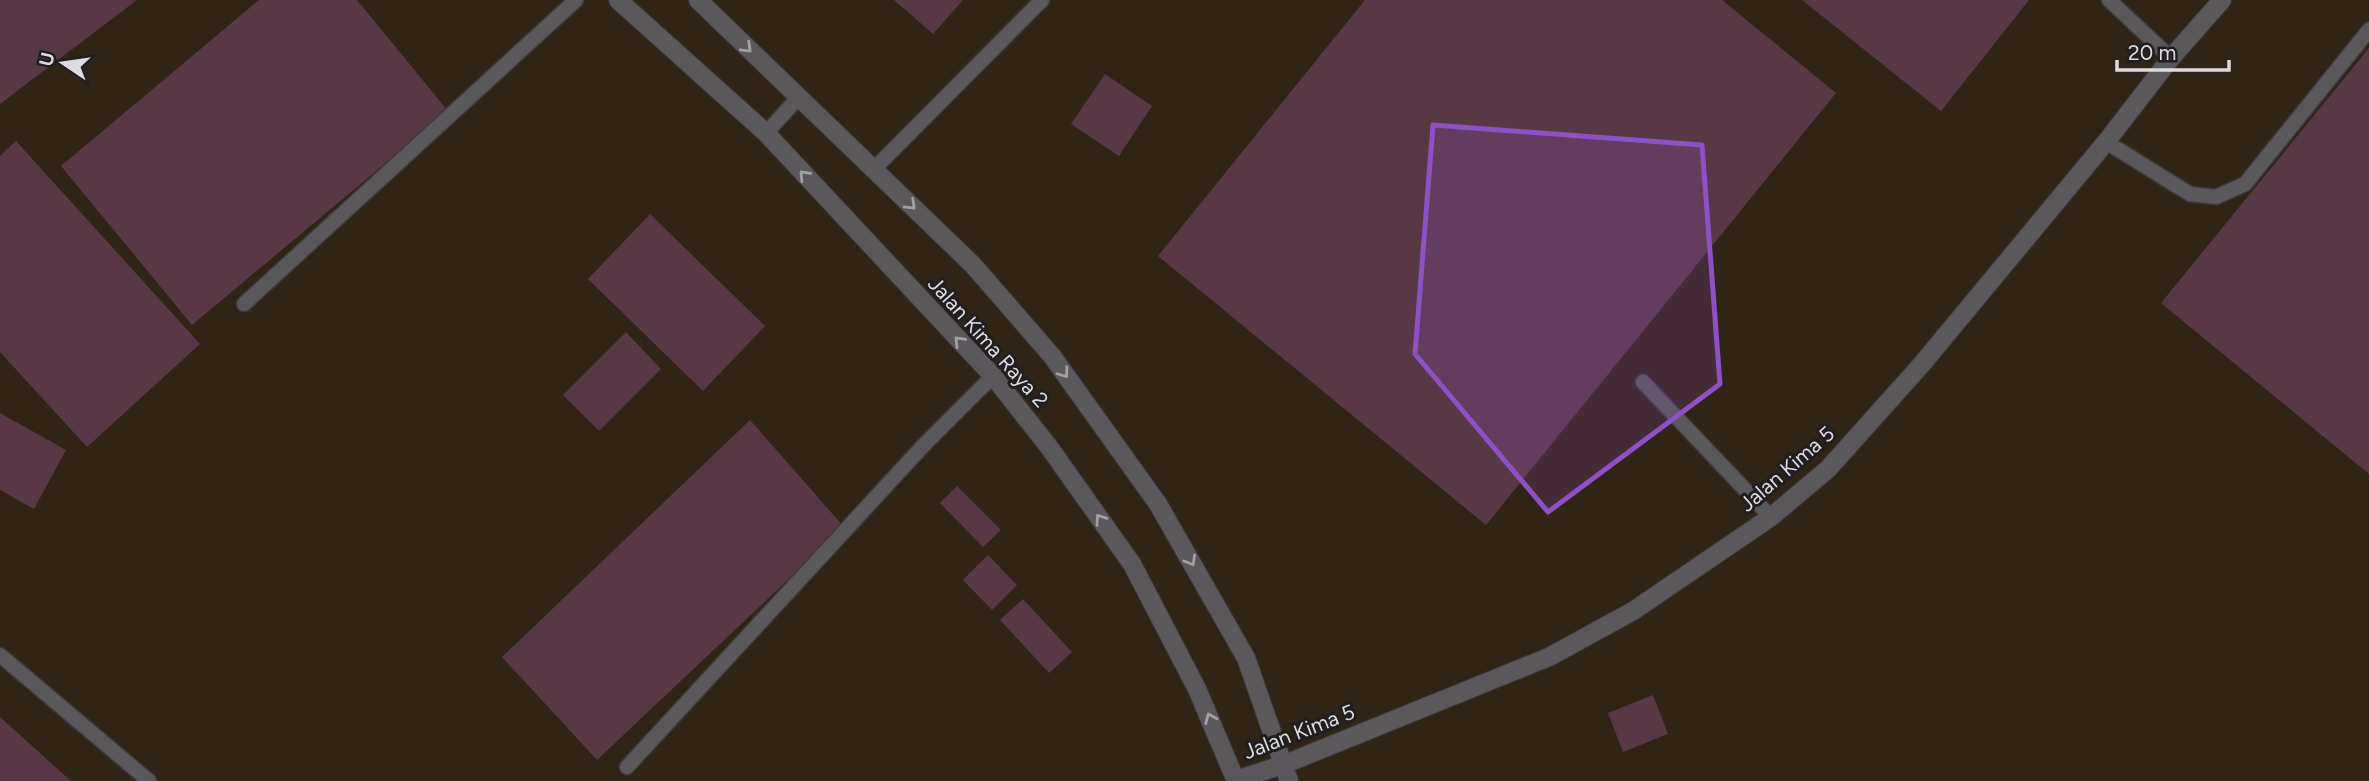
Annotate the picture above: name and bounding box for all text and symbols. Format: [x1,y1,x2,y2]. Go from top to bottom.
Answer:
north arrow [28,28,98,98]
scale bar [2117,28,2229,72]
one-way arrow [739,39,752,52]
text: 20 m [2128,40,2176,65]
text: U [34,50,60,68]
one-way arrow [800,170,813,183]
one-way arrow [903,197,916,210]
street label: Jalan Kima Raya 2 [923,271,1054,412]
one-way arrow [955,336,968,349]
one-way arrow [1056,365,1069,378]
street label: Jalan Kima 5 [1734,421,1839,517]
one-way arrow [1096,514,1108,527]
one-way arrow [1183,554,1196,567]
street label: Jalan Kima 5 [1240,699,1358,764]
one-way arrow [1204,713,1218,725]

